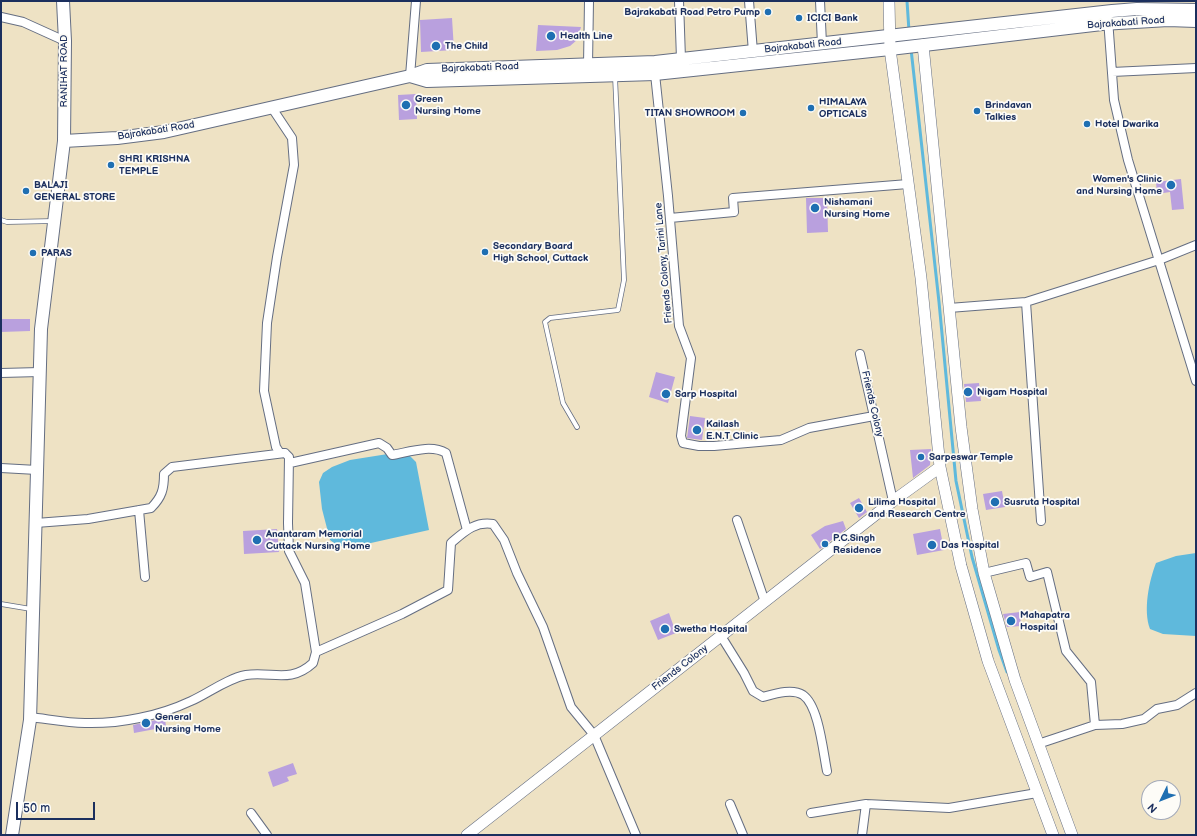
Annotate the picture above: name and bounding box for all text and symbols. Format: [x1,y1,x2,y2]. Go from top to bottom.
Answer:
place label: Bajrakabati Road Petro Pump [624,6,760,18]
marker: Bajrakabati Road Petro Pump [763,7,773,17]
place label: ICICI Bank [807,12,858,24]
marker: ICICI Bank [794,13,804,23]
street label: Bajrakabati Road [1087,14,1165,32]
marker: Health Line [545,30,557,42]
place label: Health Line [560,30,612,42]
street label: RANIHAT ROAD [58,35,70,107]
street label: Bajrakabati Road [764,36,842,56]
marker: The Child [430,40,442,52]
place label: The Child [445,40,488,52]
street label: Bajrakabati Road [441,61,519,75]
place label: Green Nursing Home [415,93,481,116]
place label: HIMALAYA OPTICALS [819,96,867,120]
marker: Green Nursing Home [400,99,412,111]
place label: Brindavan Talkies [985,99,1032,122]
marker: HIMALAYA OPTICALS [806,103,816,113]
marker: Brindavan Talkies [972,106,982,116]
place label: TITAN SHOWROOM [645,107,735,119]
marker: TITAN SHOWROOM [738,108,748,118]
place label: Hotel Dwarika [1095,118,1159,130]
street label: Bajrakabati Road [117,119,195,143]
marker: Hotel Dwarika [1082,119,1092,129]
place label: SHRI KRISHNA TEMPLE [119,153,190,176]
marker: SHRI KRISHNA TEMPLE [106,160,116,170]
place label: Women's Clinic and Nursing Home [1076,173,1162,196]
place label: BALAJI GENERAL STORE [34,179,115,202]
marker: Women's Clinic and Nursing Home [1165,179,1177,191]
marker: BALAJI GENERAL STORE [21,186,31,196]
place label: Nishamani Nursing Home [824,196,890,220]
street label: Friends Colony, Tarini Lane [653,202,675,324]
marker: Nishamani Nursing Home [809,202,821,214]
place label: Secondary Board High School, Cuttack [493,240,588,264]
place label: PARAS [41,247,72,259]
marker: Secondary Board High School, Cuttack [480,247,490,257]
marker: PARAS [28,248,38,258]
street label: Friends Colony [859,370,885,438]
marker: Nigam Hospital [962,386,974,398]
place label: Nigam Hospital [977,386,1047,398]
marker: Sarp Hospital [660,388,672,400]
place label: Sarp Hospital [675,388,737,400]
place label: Kailash E.N.T Clinic [706,418,758,442]
marker: Kailash E.N.T Clinic [691,424,703,436]
place label: Sarpeswar Temple [929,451,1013,463]
marker: Sarpeswar Temple [916,452,926,462]
place label: Lilima Hospital and Research Centre [868,496,966,520]
marker: Susruta Hospital [989,496,1001,508]
place label: Susruta Hospital [1004,496,1079,508]
marker: Lilima Hospital and Research Centre [853,502,865,514]
place label: Anantaram Memorial Cuttack Nursing Home [266,528,370,552]
place label: P.C.Singh Residence [833,532,881,556]
marker: Anantaram Memorial Cuttack Nursing Home [251,534,263,546]
marker: P.C.Singh Residence [820,539,830,549]
marker: Das Hospital [926,539,938,551]
place label: Das Hospital [941,539,999,551]
place label: Mahapatra Hospital [1020,609,1070,632]
marker: Mahapatra Hospital [1005,615,1017,627]
marker: Swetha Hospital [659,623,671,635]
place label: Swetha Hospital [674,623,747,635]
street label: Friends Colony [650,642,710,694]
place label: General Nursing Home [155,711,221,734]
marker: General Nursing Home [140,717,152,729]
north arrow [1141,780,1181,820]
scale bar [18,794,97,820]
text: N [1145,800,1160,815]
text: 50 m [23,801,50,816]

